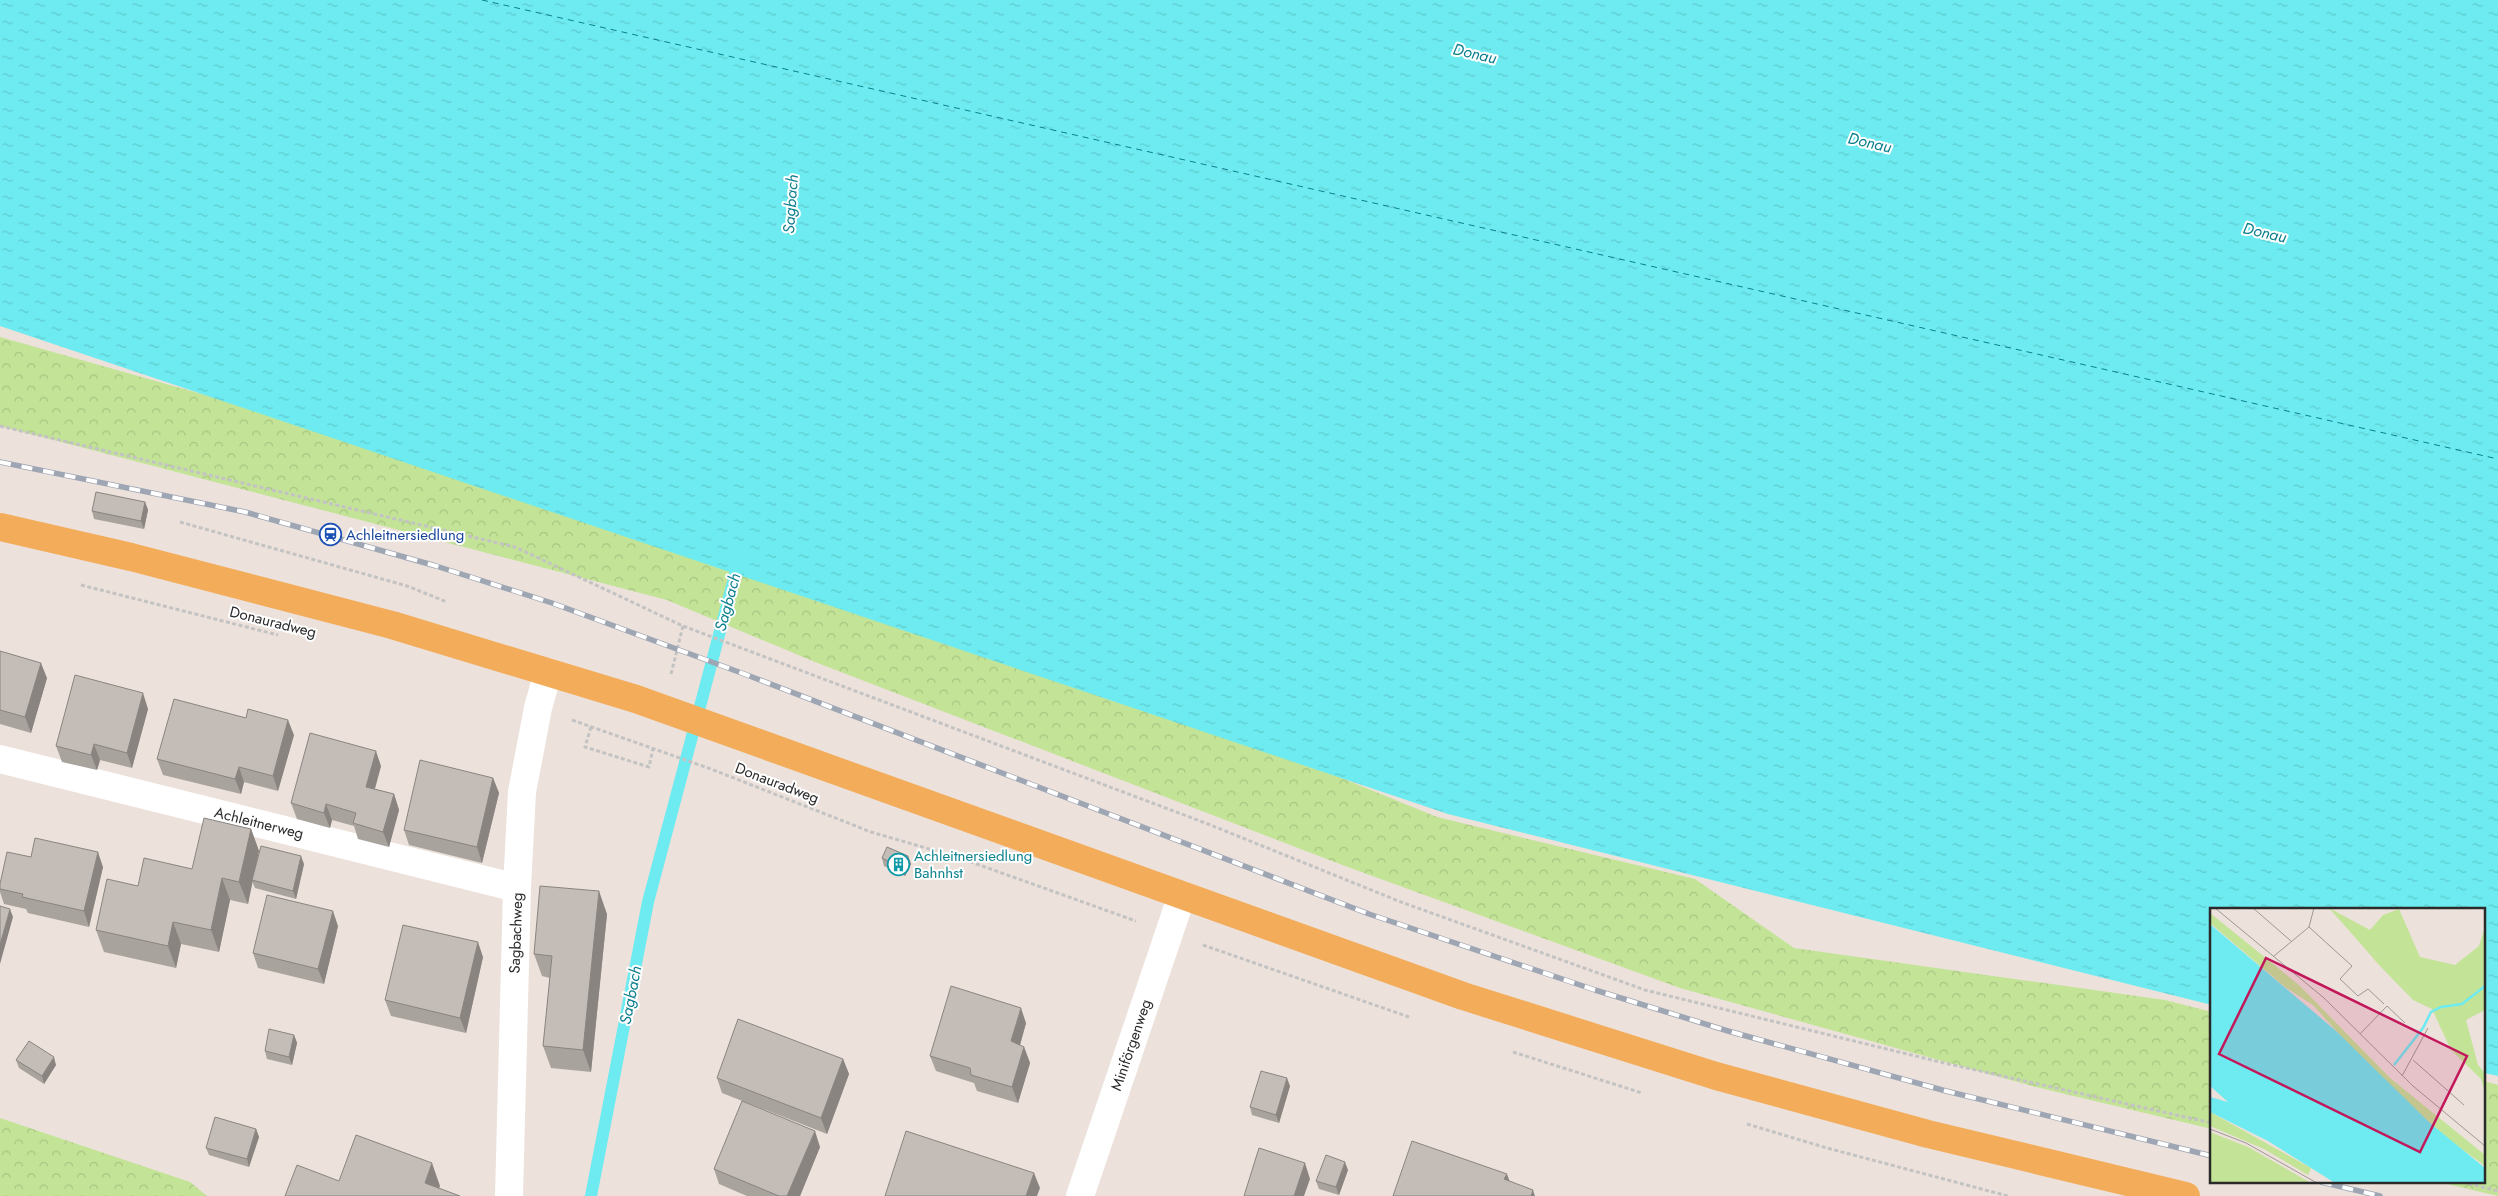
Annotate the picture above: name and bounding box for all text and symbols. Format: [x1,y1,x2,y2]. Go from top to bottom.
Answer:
water label: Donau [1451,37,1499,70]
water label: Donau [1846,126,1894,159]
water label: Sagbach [777,174,804,235]
water label: Donau [2241,216,2289,249]
station icon: Achleitnersiedlung [318,523,342,547]
place label: Achleitnersiedlung [346,524,464,546]
water label: Sagbach [709,570,746,634]
street label: Donauradweg [227,601,319,643]
street label: Donauradweg [732,757,822,809]
street label: Achleitnerweg [212,801,306,845]
place label: Achleitnersiedlung Bahnhst [914,845,1032,884]
building icon: Achleitnersiedlung Bahnhst [886,853,910,877]
street label: Sagbachweg [504,892,528,974]
inset map [2210,908,2486,1184]
water label: Sagbach [614,964,647,1026]
street label: Miniförgenweg [1105,996,1157,1094]

